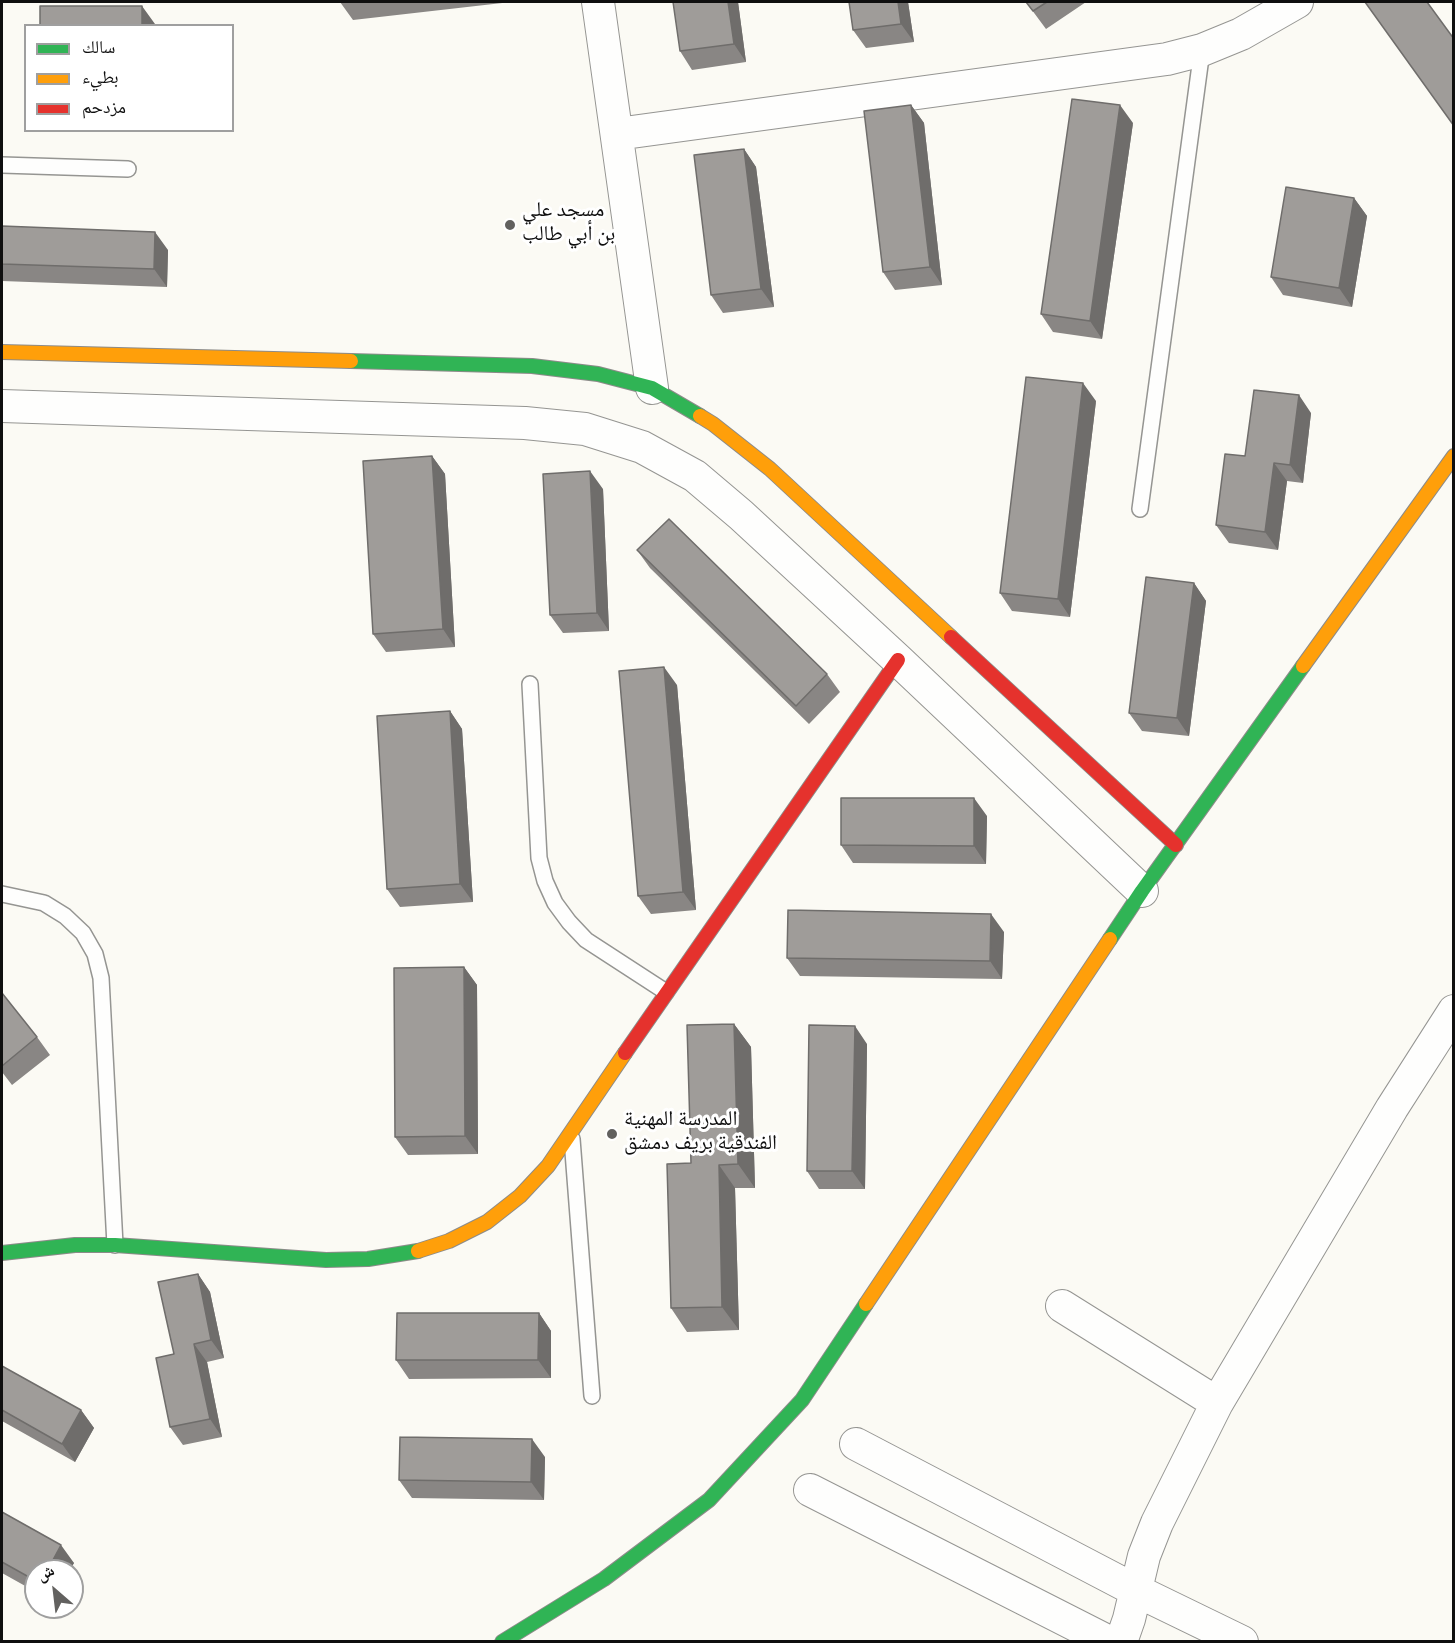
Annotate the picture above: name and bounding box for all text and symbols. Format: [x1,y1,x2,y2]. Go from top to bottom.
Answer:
legend [24,24,234,132]
text: سالك [82,34,115,64]
text: بطيء [82,64,119,94]
text: مزدحم [82,94,126,124]
place label: مسجد علي بن أبي طالب [522,200,615,250]
marker: مسجد علي بن أبي طالب [503,218,517,232]
place label: المدرسة المهنية الفندقية بريف دمشق [624,1109,777,1159]
marker: المدرسة المهنية الفندقية بريف دمشق [605,1127,619,1141]
north arrow [24,1559,84,1619]
text: ش [32,1559,60,1590]

